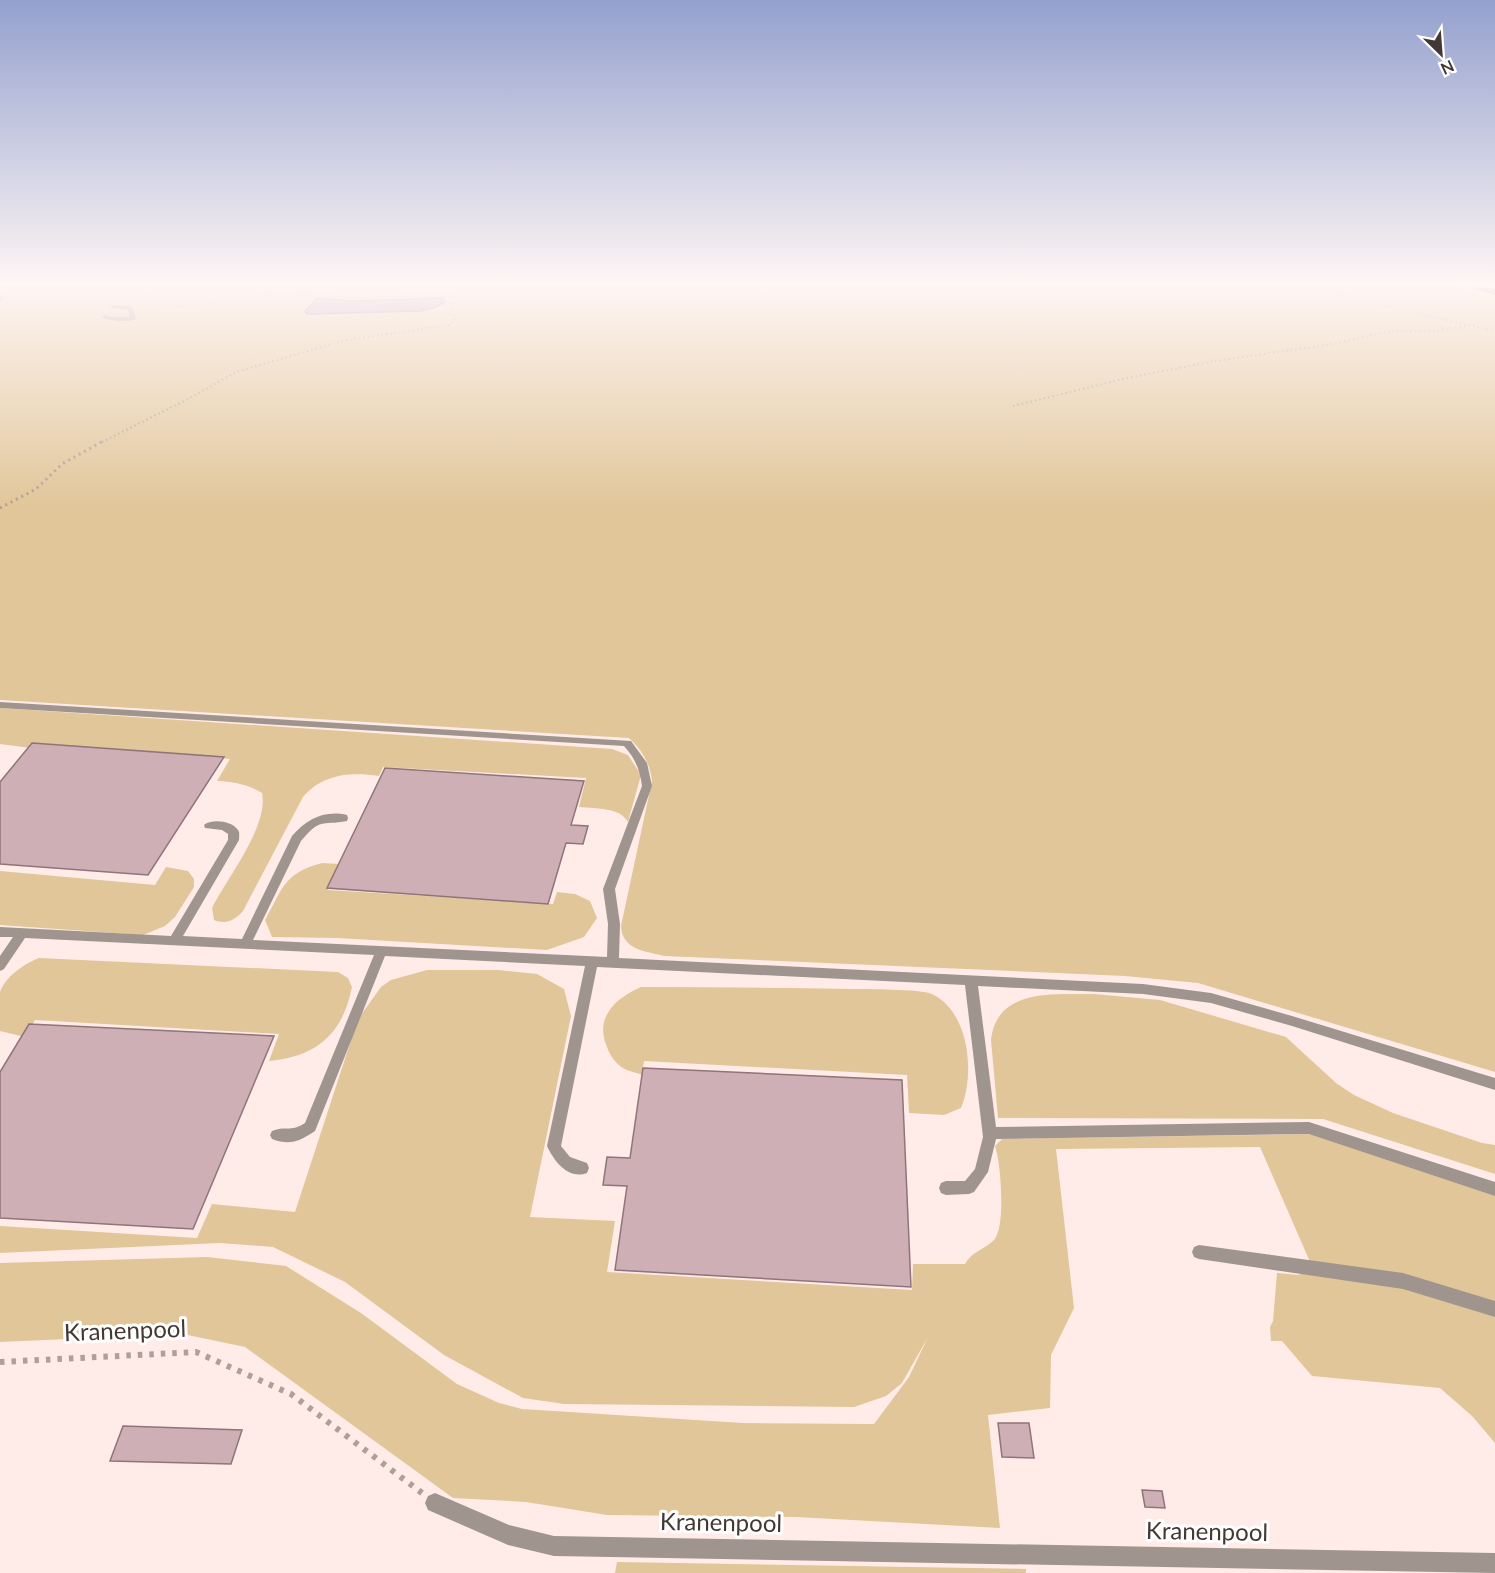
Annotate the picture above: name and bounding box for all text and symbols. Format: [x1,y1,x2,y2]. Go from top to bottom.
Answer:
north arrow [1411,24,1471,84]
text: N [1438,57,1457,79]
street label: Kranenpool [63,1313,187,1346]
street label: Kranenpool [660,1506,782,1537]
street label: Kranenpool [1146,1515,1268,1546]

